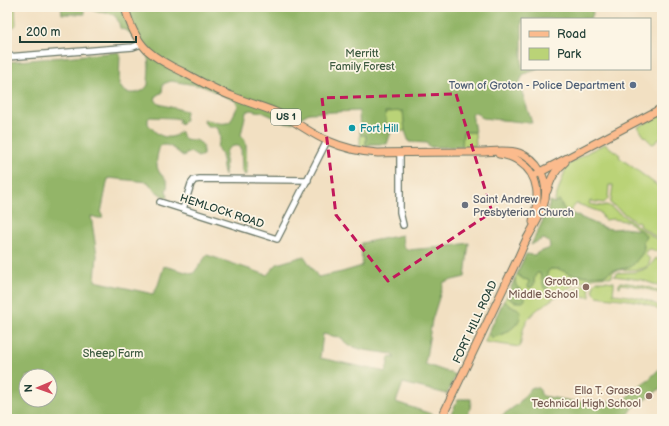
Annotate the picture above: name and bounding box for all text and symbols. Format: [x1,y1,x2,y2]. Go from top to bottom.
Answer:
scale bar [20,18,136,44]
legend [521,18,651,70]
text: 200 m [26,25,60,40]
text: Road [557,27,586,42]
park label: Merritt Family Forest [329,47,395,73]
text: Park [557,47,581,62]
place label: Town of Groton - Police Department [449,79,626,92]
marker: Town of Groton - Police Department [628,80,638,90]
road number: US 1 [271,109,301,125]
place label: Fort Hill [360,122,398,135]
marker: Fort Hill [347,123,357,133]
street label: HEMLOCK ROAD [178,191,266,231]
place label: Saint Andrew Presbyterian Church [473,193,574,219]
marker: Saint Andrew Presbyterian Church [460,200,470,210]
place label: Groton Middle School [508,275,578,301]
street label: FORT HILL ROAD [450,278,500,366]
marker: Groton Middle School [581,282,591,292]
park label: Sheep Farm [83,347,143,360]
north arrow [18,368,58,408]
text: N [22,384,35,393]
place label: Ella T. Grasso Technical High School [531,384,641,410]
marker: Ella T. Grasso Technical High School [644,391,654,401]

